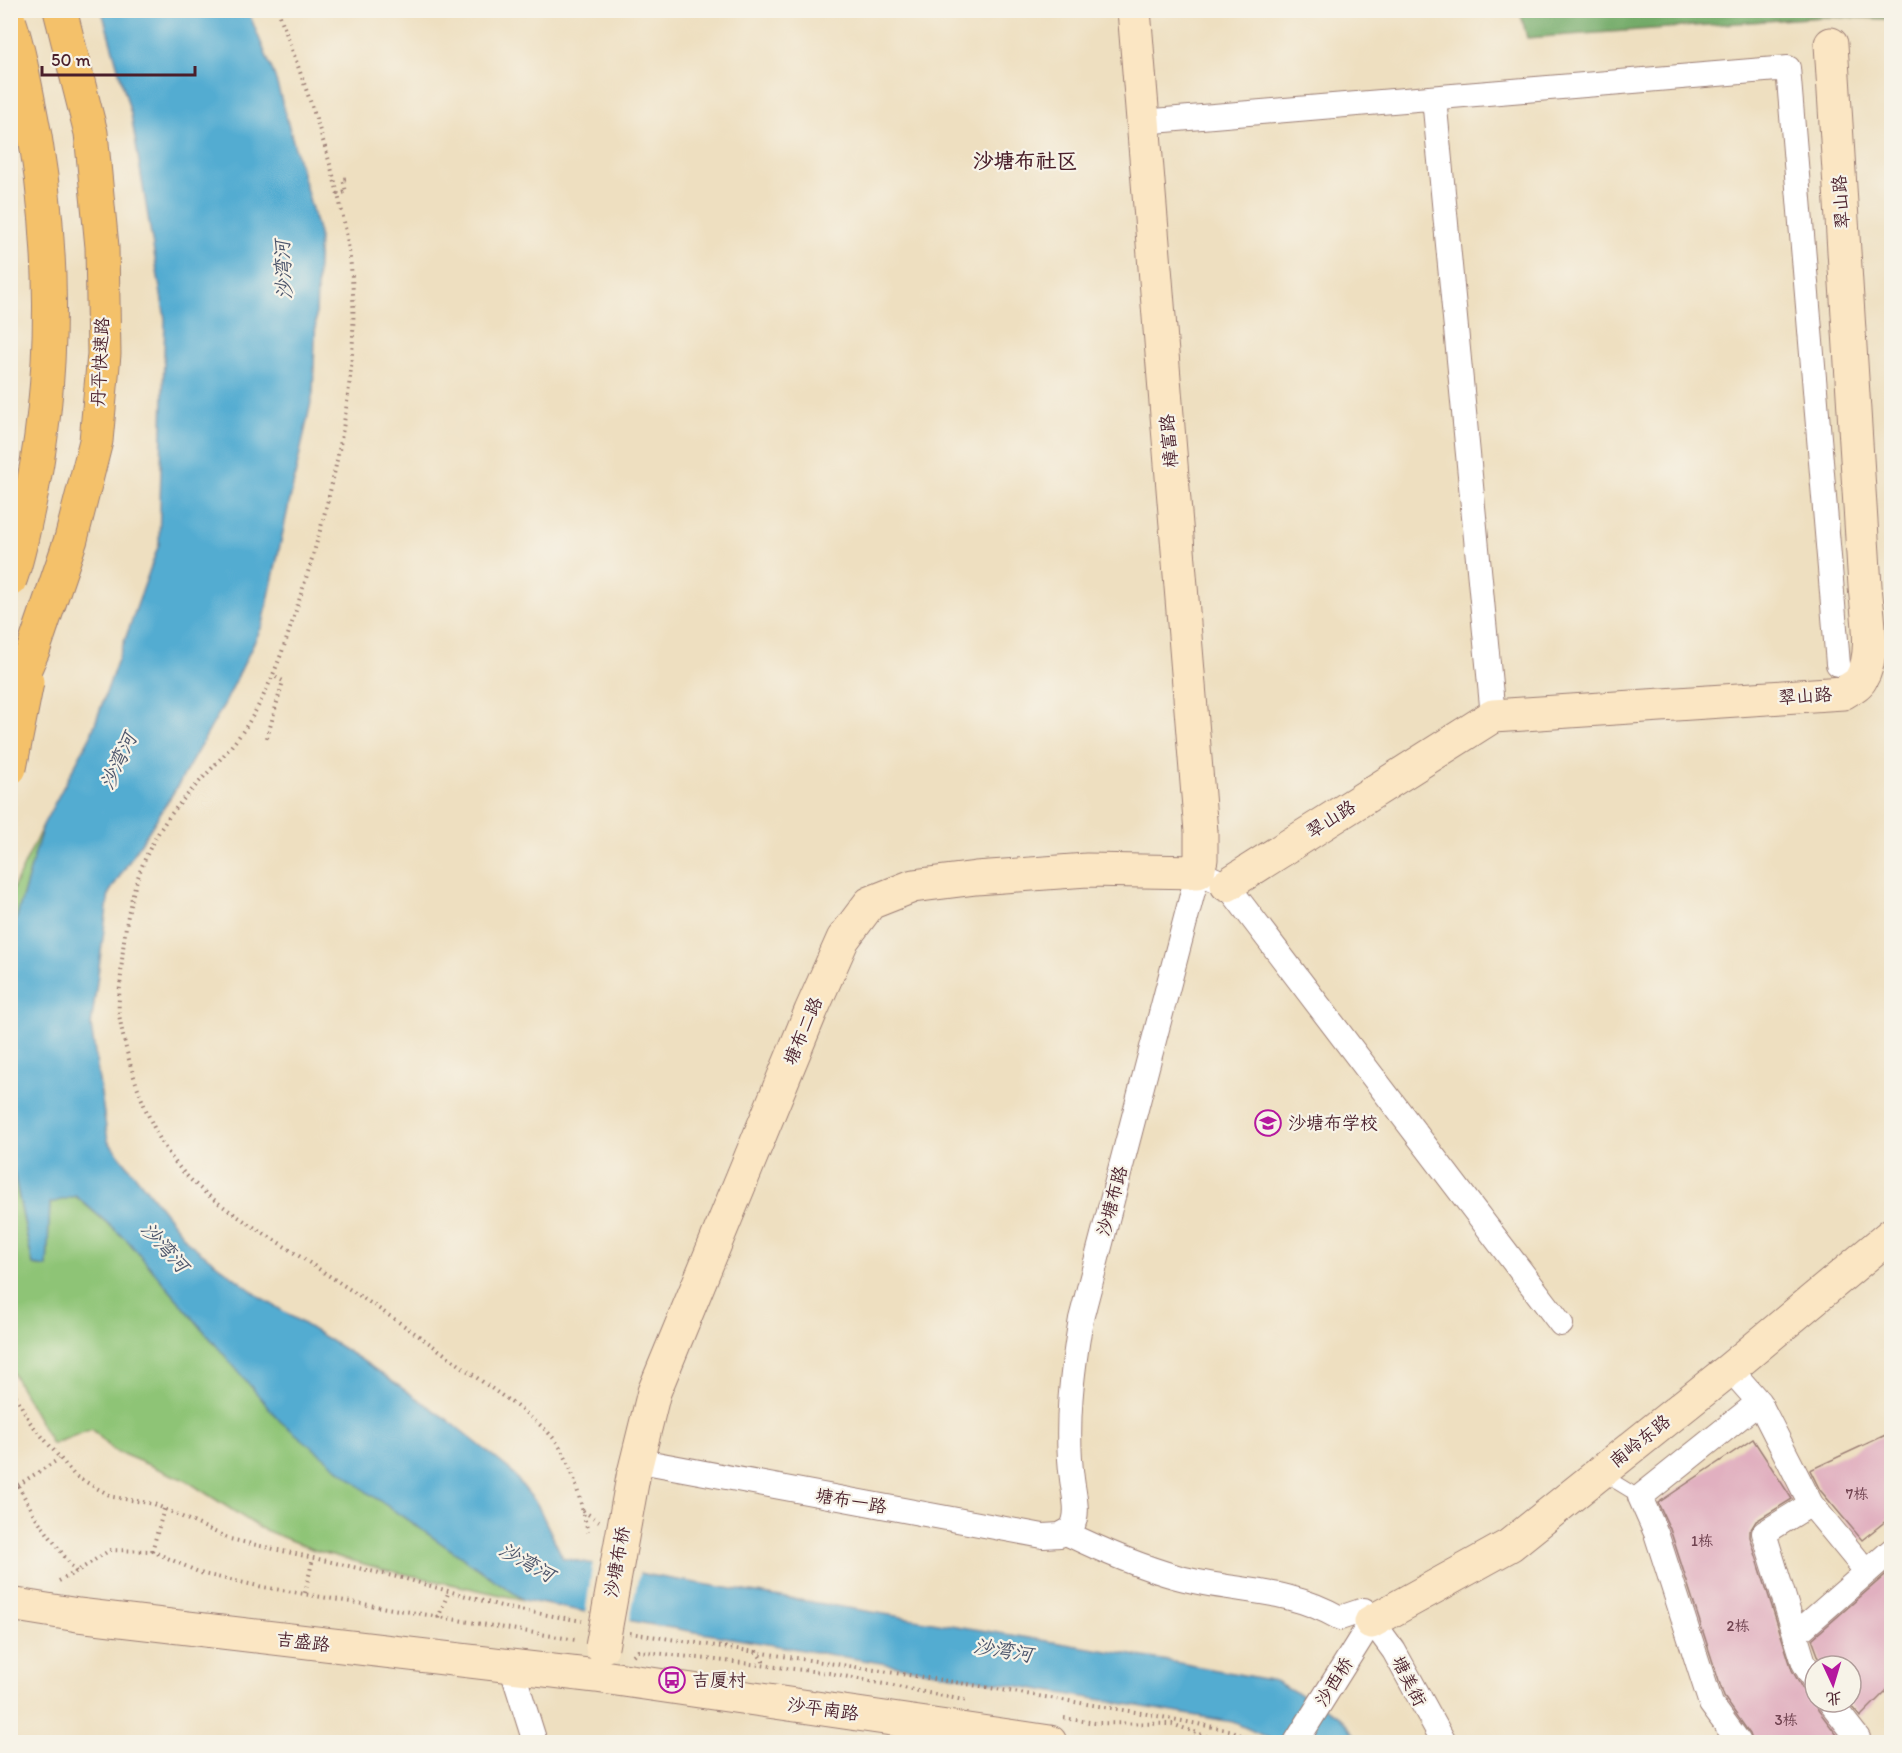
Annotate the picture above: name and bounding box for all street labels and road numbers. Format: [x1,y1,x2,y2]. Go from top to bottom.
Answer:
street label: 翠山路 [1828,174,1854,230]
street label: 丹平快速路 [87,316,113,408]
street label: 樟富路 [1156,413,1182,469]
street label: 翠山路 [1777,683,1833,709]
street label: 翠山路 [1302,795,1360,843]
street label: 塘布二路 [779,994,827,1068]
street label: 沙塘布路 [1092,1163,1132,1239]
street label: 南岭东路 [1605,1410,1675,1472]
street label: 塘布一路 [814,1484,888,1518]
street label: 沙塘布桥 [600,1525,634,1599]
street label: 吉盛路 [275,1628,331,1656]
street label: 塘美街 [1387,1652,1431,1710]
street label: 沙西桥 [1310,1653,1358,1711]
street label: 沙平南路 [786,1693,860,1725]

